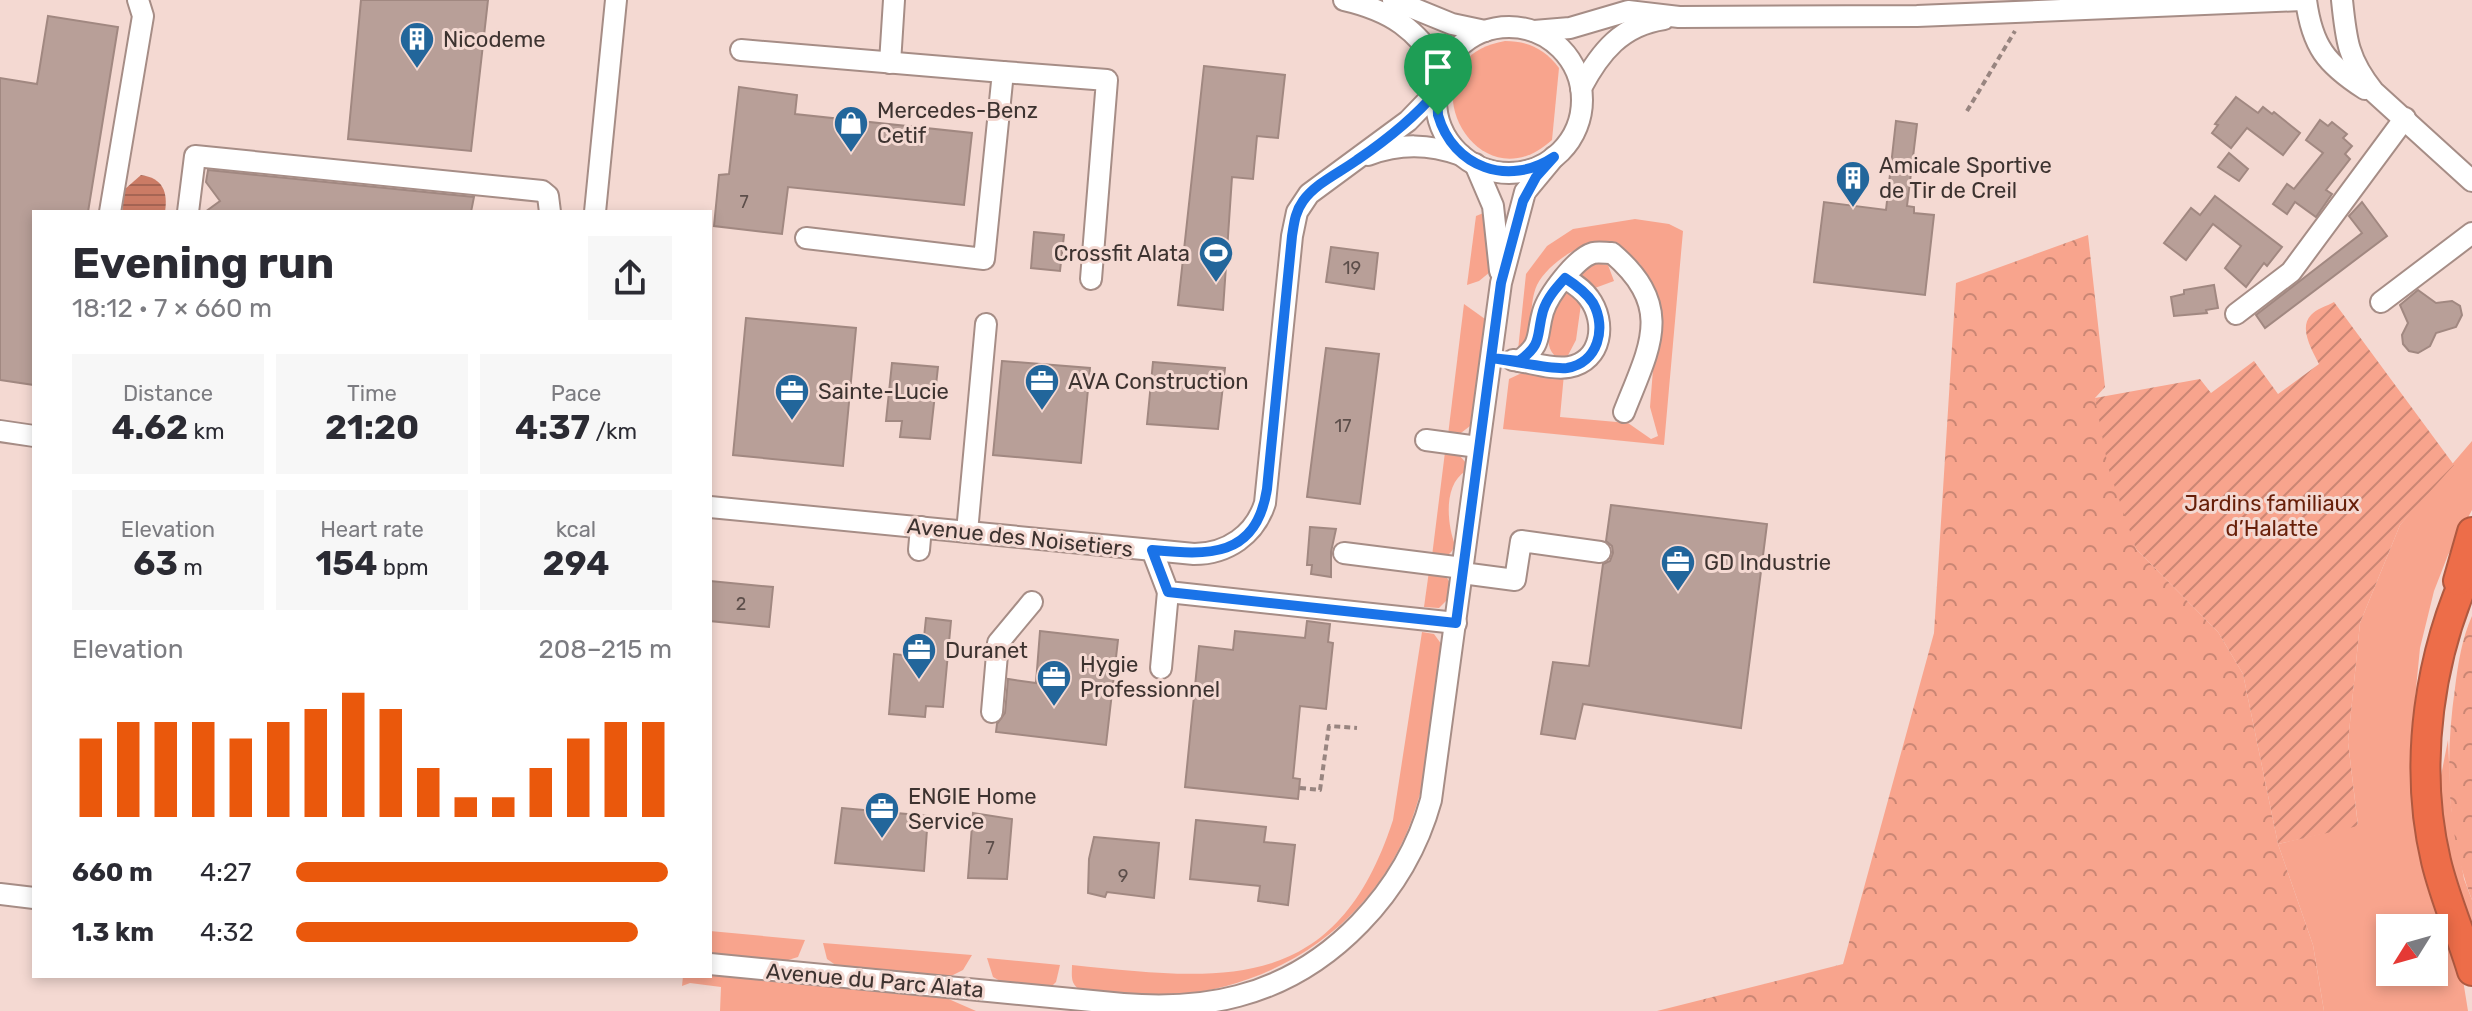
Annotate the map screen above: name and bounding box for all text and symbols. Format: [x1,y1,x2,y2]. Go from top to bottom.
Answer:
building icon: Nicodeme [398,20,436,70]
place label: Nicodeme [443,26,546,53]
pin [1404,33,1472,115]
icon: arrive [1416,45,1460,89]
place label: Mercedes-Benz Cetif [877,97,1038,149]
shop icon: Mercedes-Benz Cetif [832,104,870,154]
place label: Amicale Sportive de Tir de Creil [1879,152,2052,204]
building icon: Amicale Sportive de Tir de Creil [1834,159,1872,209]
house number: 7 [739,191,749,213]
sports icon: Crossfit Alata [1197,234,1235,284]
button: share [588,236,672,320]
text: Evening run [72,237,334,289]
place label: Crossfit Alata [1054,240,1190,267]
house number: 19 [1343,257,1361,279]
text: 18:12 · 7 × 660 m [72,293,272,324]
office icon: AVA Construction [1023,362,1061,412]
place label: AVA Construction [1068,368,1249,395]
office icon: Sainte-Lucie [773,372,811,422]
place label: Sainte-Lucie [818,378,949,405]
text: Distance [123,380,213,407]
text: Time [347,380,397,407]
text: Pace [551,380,601,407]
text: 4.62 [111,407,188,448]
text: 21:20 [325,407,419,448]
text: 4:37 [515,407,590,448]
house number: 17 [1335,415,1351,437]
text: km [188,418,225,445]
text: /km [590,418,637,445]
park label: Jardins familiaux d’Halatte [2184,490,2360,542]
street label: Avenue des Noisetiers [906,512,1134,563]
text: Elevation [121,516,215,543]
text: Heart rate [320,516,424,543]
text: kcal [556,516,596,543]
text: 63 [133,543,178,584]
text: 154 [315,543,377,584]
text: 294 [543,543,609,584]
office icon: GD Industrie [1659,543,1697,593]
place label: GD Industrie [1704,549,1831,576]
text: m [178,554,203,581]
text: bpm [377,554,429,581]
house number: 2 [736,593,746,615]
office icon: Duranet [900,631,938,681]
text: Elevation [72,634,183,665]
text: 208–215 m [538,634,672,665]
place label: Duranet [945,637,1028,664]
place label: Hygie Professionnel [1080,651,1220,703]
office icon: Hygie Professionnel [1035,658,1073,708]
place label: ENGIE Home Service [908,783,1037,835]
office icon: ENGIE Home Service [863,790,901,840]
house number: 7 [985,837,995,859]
text: 660 m [72,857,153,888]
text: 4:27 [200,857,251,888]
house number: 9 [1118,865,1128,887]
north arrow [2376,914,2448,986]
map controls [2376,914,2448,986]
text: 1.3 km [72,917,154,948]
text: 4:32 [200,917,254,948]
street label: Avenue du Parc Alata [765,958,985,1003]

